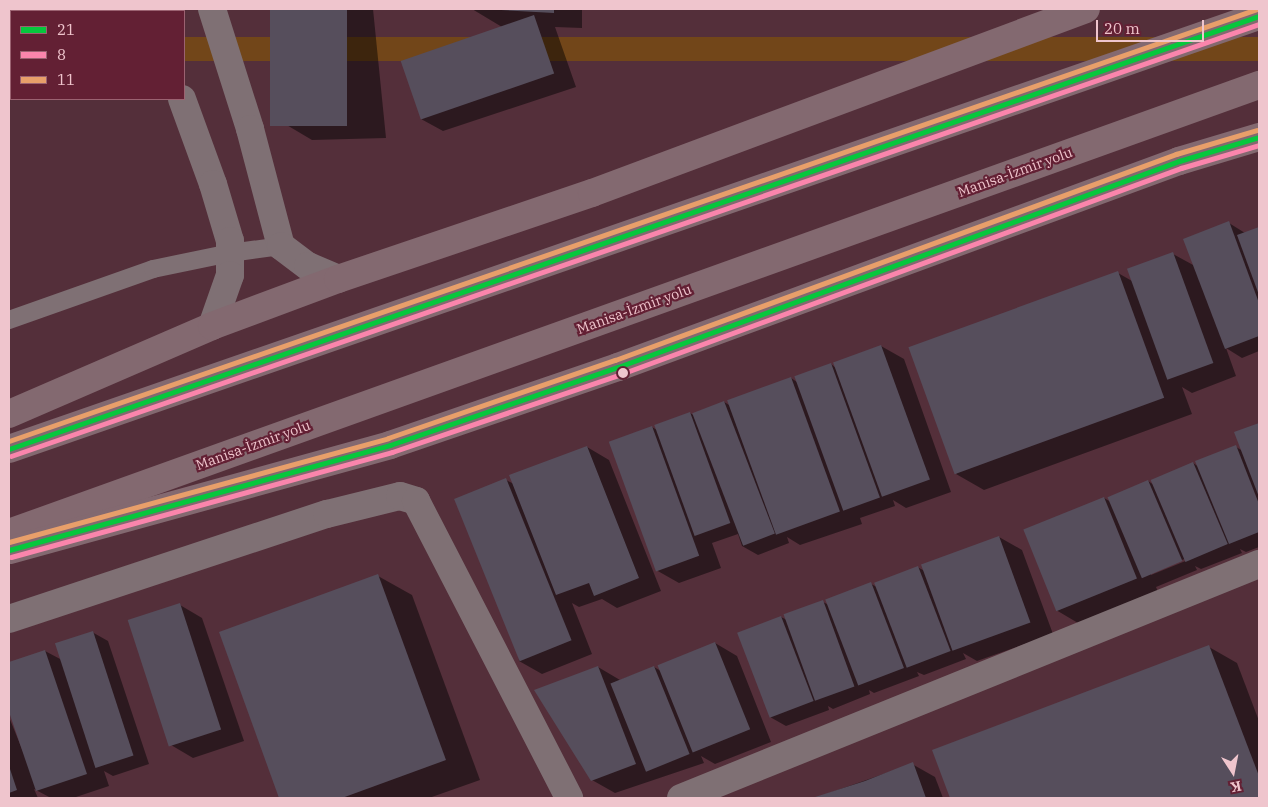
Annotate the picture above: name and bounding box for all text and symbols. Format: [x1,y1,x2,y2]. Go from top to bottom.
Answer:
legend [10,10,185,100]
scale bar [1098,10,1206,42]
text: 20 m [1104,19,1140,38]
text: 21 [57,20,75,39]
text: 8 [57,45,66,64]
text: 11 [57,70,75,89]
street label: Manisa-İzmir yolu [956,144,1074,200]
street label: Manisa-İzmir yolu [575,281,693,337]
unlabelled marker [618,368,628,378]
street label: Manisa-İzmir yolu [194,417,312,473]
north arrow [1208,747,1258,797]
text: K [1229,777,1243,797]

